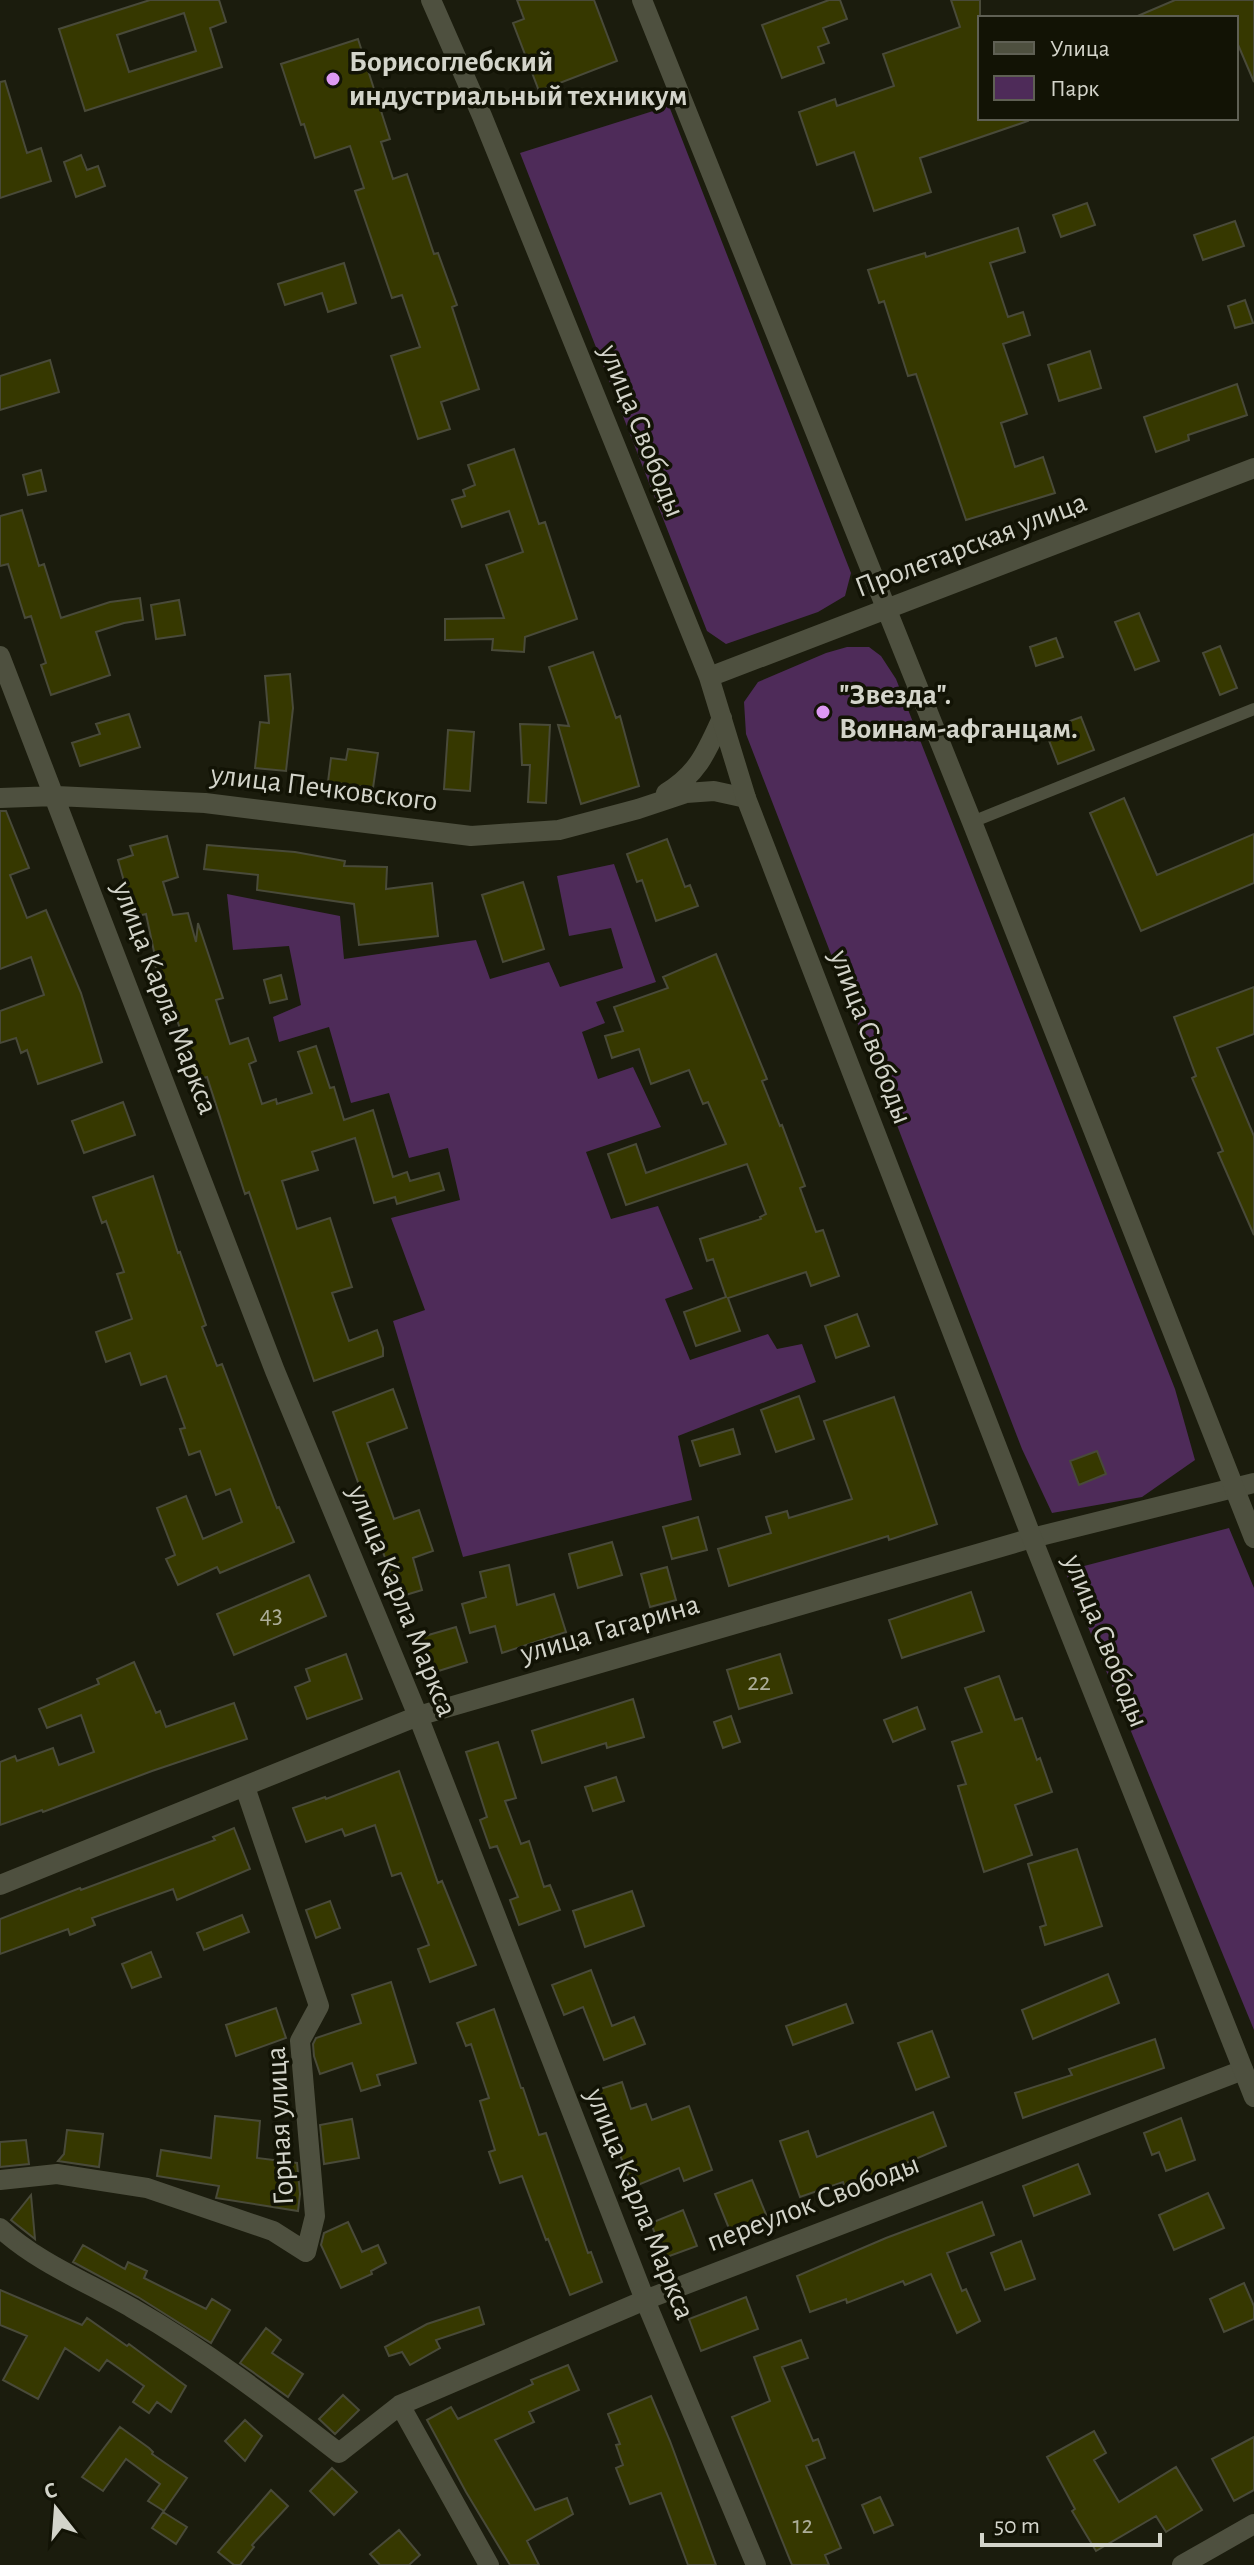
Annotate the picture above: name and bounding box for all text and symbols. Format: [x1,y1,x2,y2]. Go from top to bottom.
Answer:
legend [978,16,1238,120]
text: Улица [1050,37,1110,61]
place label: Борисоглебский индустриальный техникум [349,47,687,111]
marker: Борисоглебский индустриальный техникум [324,70,342,88]
text: Парк [1050,77,1099,101]
street label: улица Свободы [593,339,690,522]
street label: Пролетарская улица [851,487,1091,603]
place label: "Звезда". Воинам-афганцам. [839,680,1078,744]
marker: "Звезда". Воинам-афганцам. [814,703,832,721]
street label: улица Печковского [208,759,439,817]
street label: улица Карла Маркса [106,877,223,1119]
street label: улица Свободы [824,945,918,1128]
street label: улица Карла Маркса [342,1480,462,1721]
street label: улица Свободы [1057,1549,1154,1732]
street label: улица Гагарина [516,1589,703,1669]
house number: 43 [259,1602,283,1628]
house number: 22 [747,1669,771,1695]
street label: Горная улица [261,2046,299,2206]
street label: улица Карла Маркса [580,2083,700,2324]
street label: переулок Свободы [703,2149,923,2257]
north arrow [16,2469,96,2549]
text: С [41,2479,59,2503]
scale bar [982,2497,1160,2547]
house number: 12 [793,2512,814,2538]
text: 50 m [994,2514,1040,2538]

